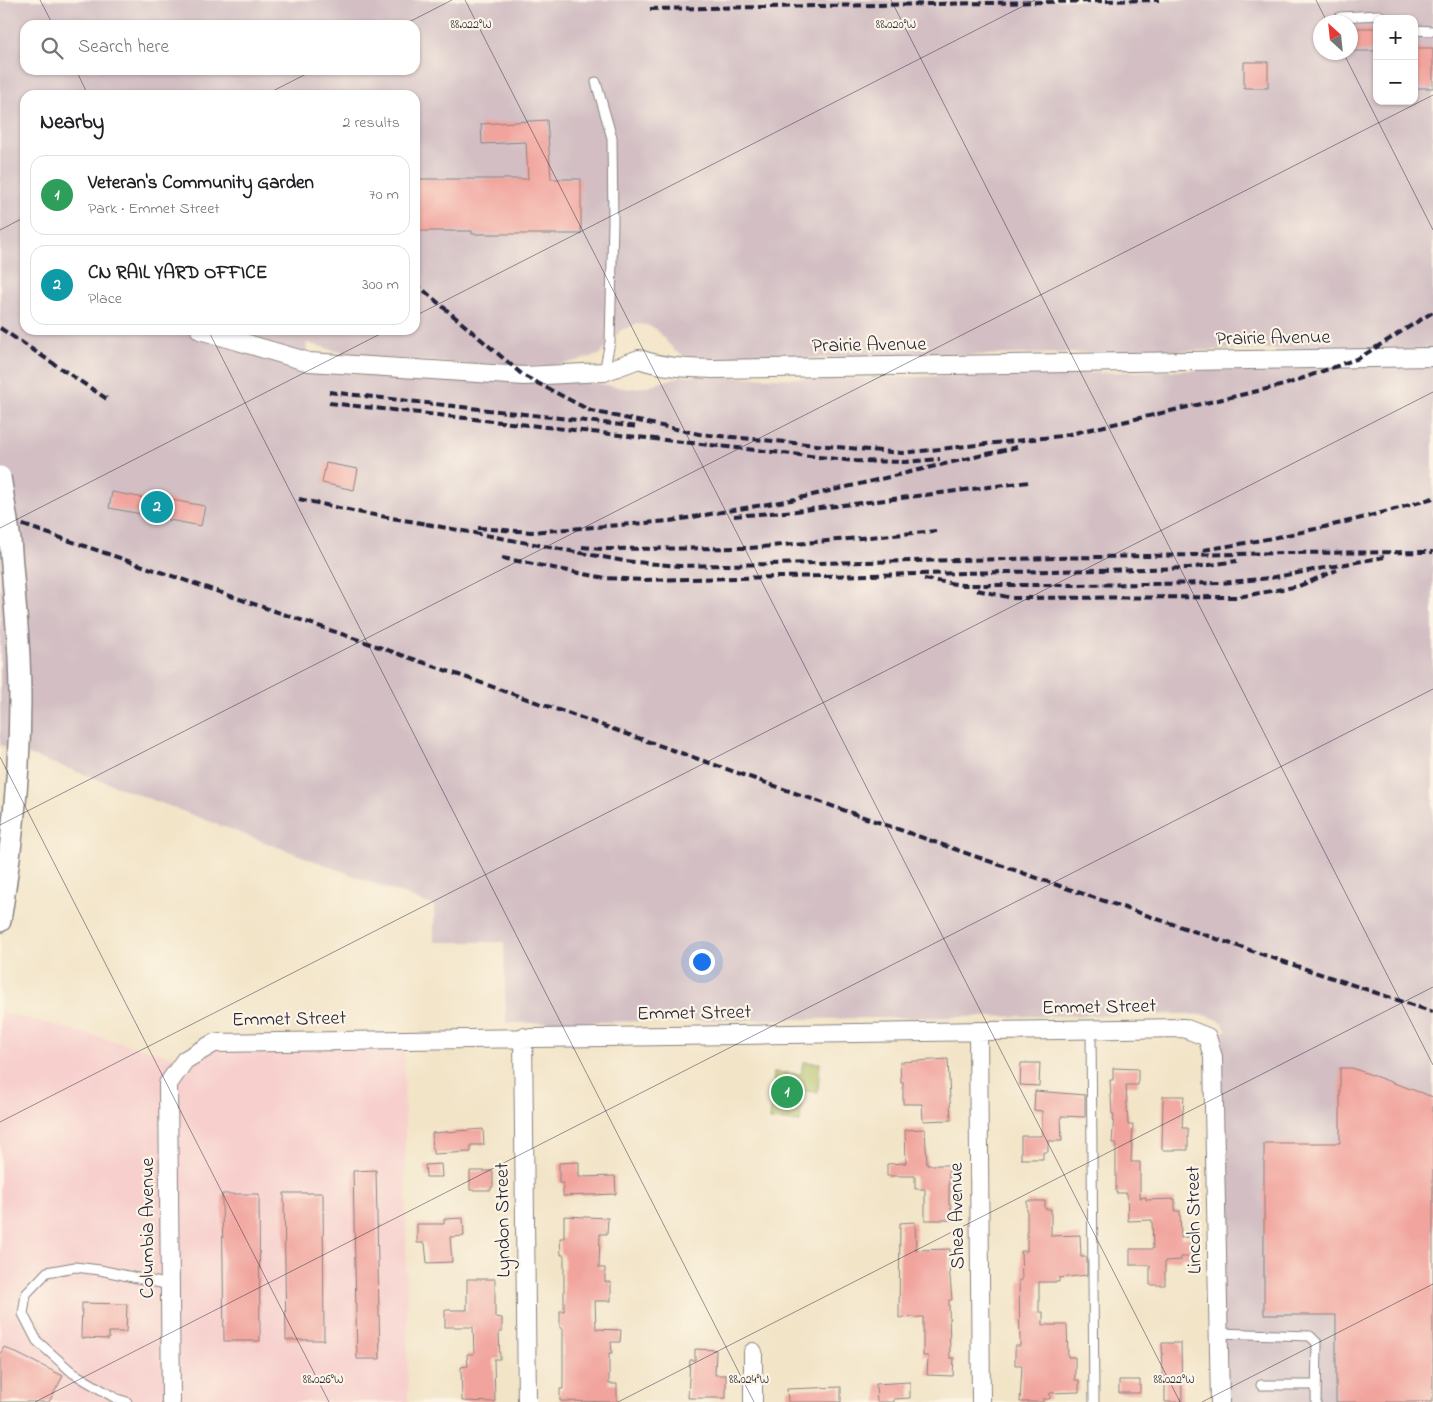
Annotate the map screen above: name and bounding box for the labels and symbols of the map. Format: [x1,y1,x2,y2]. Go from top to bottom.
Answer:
north arrow [1313,15,1358,60]
text: 88.022°W [450,16,492,34]
text: 88.020°W [876,16,916,34]
street label: Prairie Avenue [1215,324,1331,354]
street label: Prairie Avenue [811,331,927,361]
pin: 2 [141,488,173,526]
your location [689,949,715,975]
street label: Emmet Street [1042,993,1157,1023]
street label: Emmet Street [637,999,752,1029]
street label: Emmet Street [232,1005,347,1035]
pin: 1 [771,1073,803,1111]
street label: Columbia Avenue [134,1158,163,1298]
street label: Lyndon Street [488,1162,520,1278]
street label: Shea Avenue [943,1162,973,1270]
street label: Lincoln Street [1180,1165,1210,1274]
text: 88.026°W [303,1371,343,1389]
text: 88.024°W [729,1371,769,1389]
text: 88.022°W [1153,1371,1195,1389]

